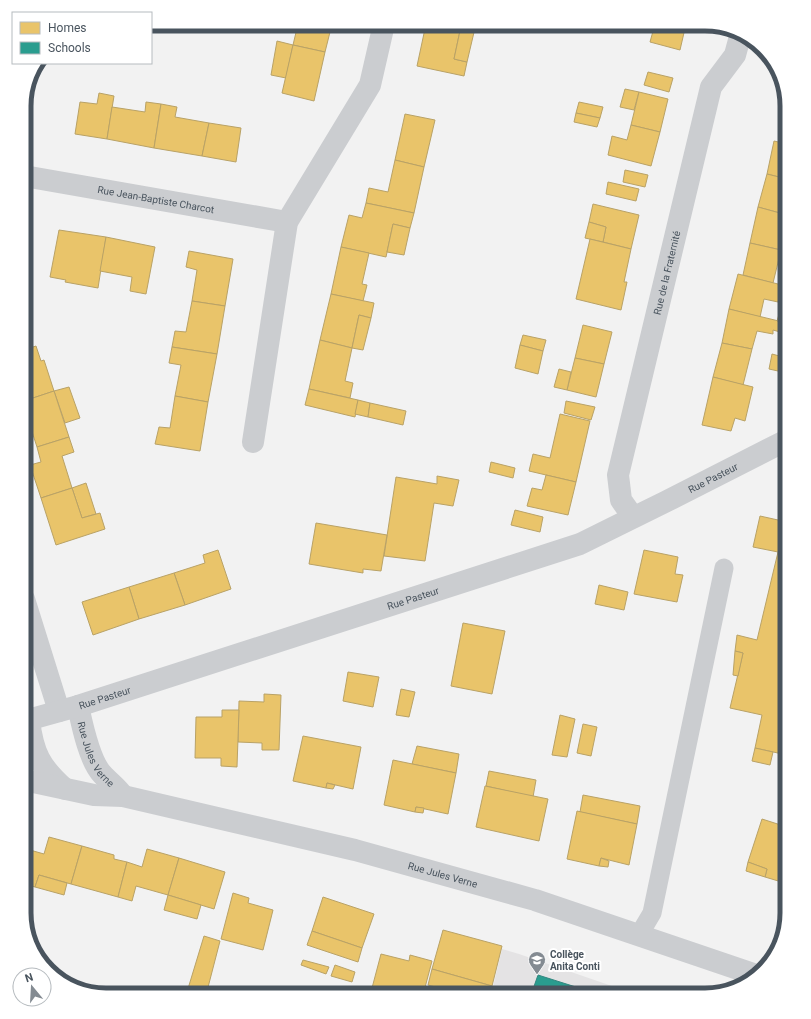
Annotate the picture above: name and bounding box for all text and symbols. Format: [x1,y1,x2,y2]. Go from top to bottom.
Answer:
legend [12,12,152,64]
text: Homes [48,21,86,35]
text: Schools [48,41,91,55]
street label: Rue Jean-Baptiste Charcot [97,183,215,215]
street label: Rue de la Fraternité [651,230,682,316]
street label: Rue Pasteur [686,460,740,495]
street label: Rue Pasteur [386,584,441,611]
street label: Rue Pasteur [77,684,133,711]
street label: Rue Jules Verne [76,720,117,789]
street label: Rue Jules Verne [407,860,479,889]
place label: Collège Anita Conti [550,949,600,972]
school or university icon: Collège Anita Conti [527,950,547,975]
north arrow [12,967,52,1007]
text: N [23,971,35,985]

